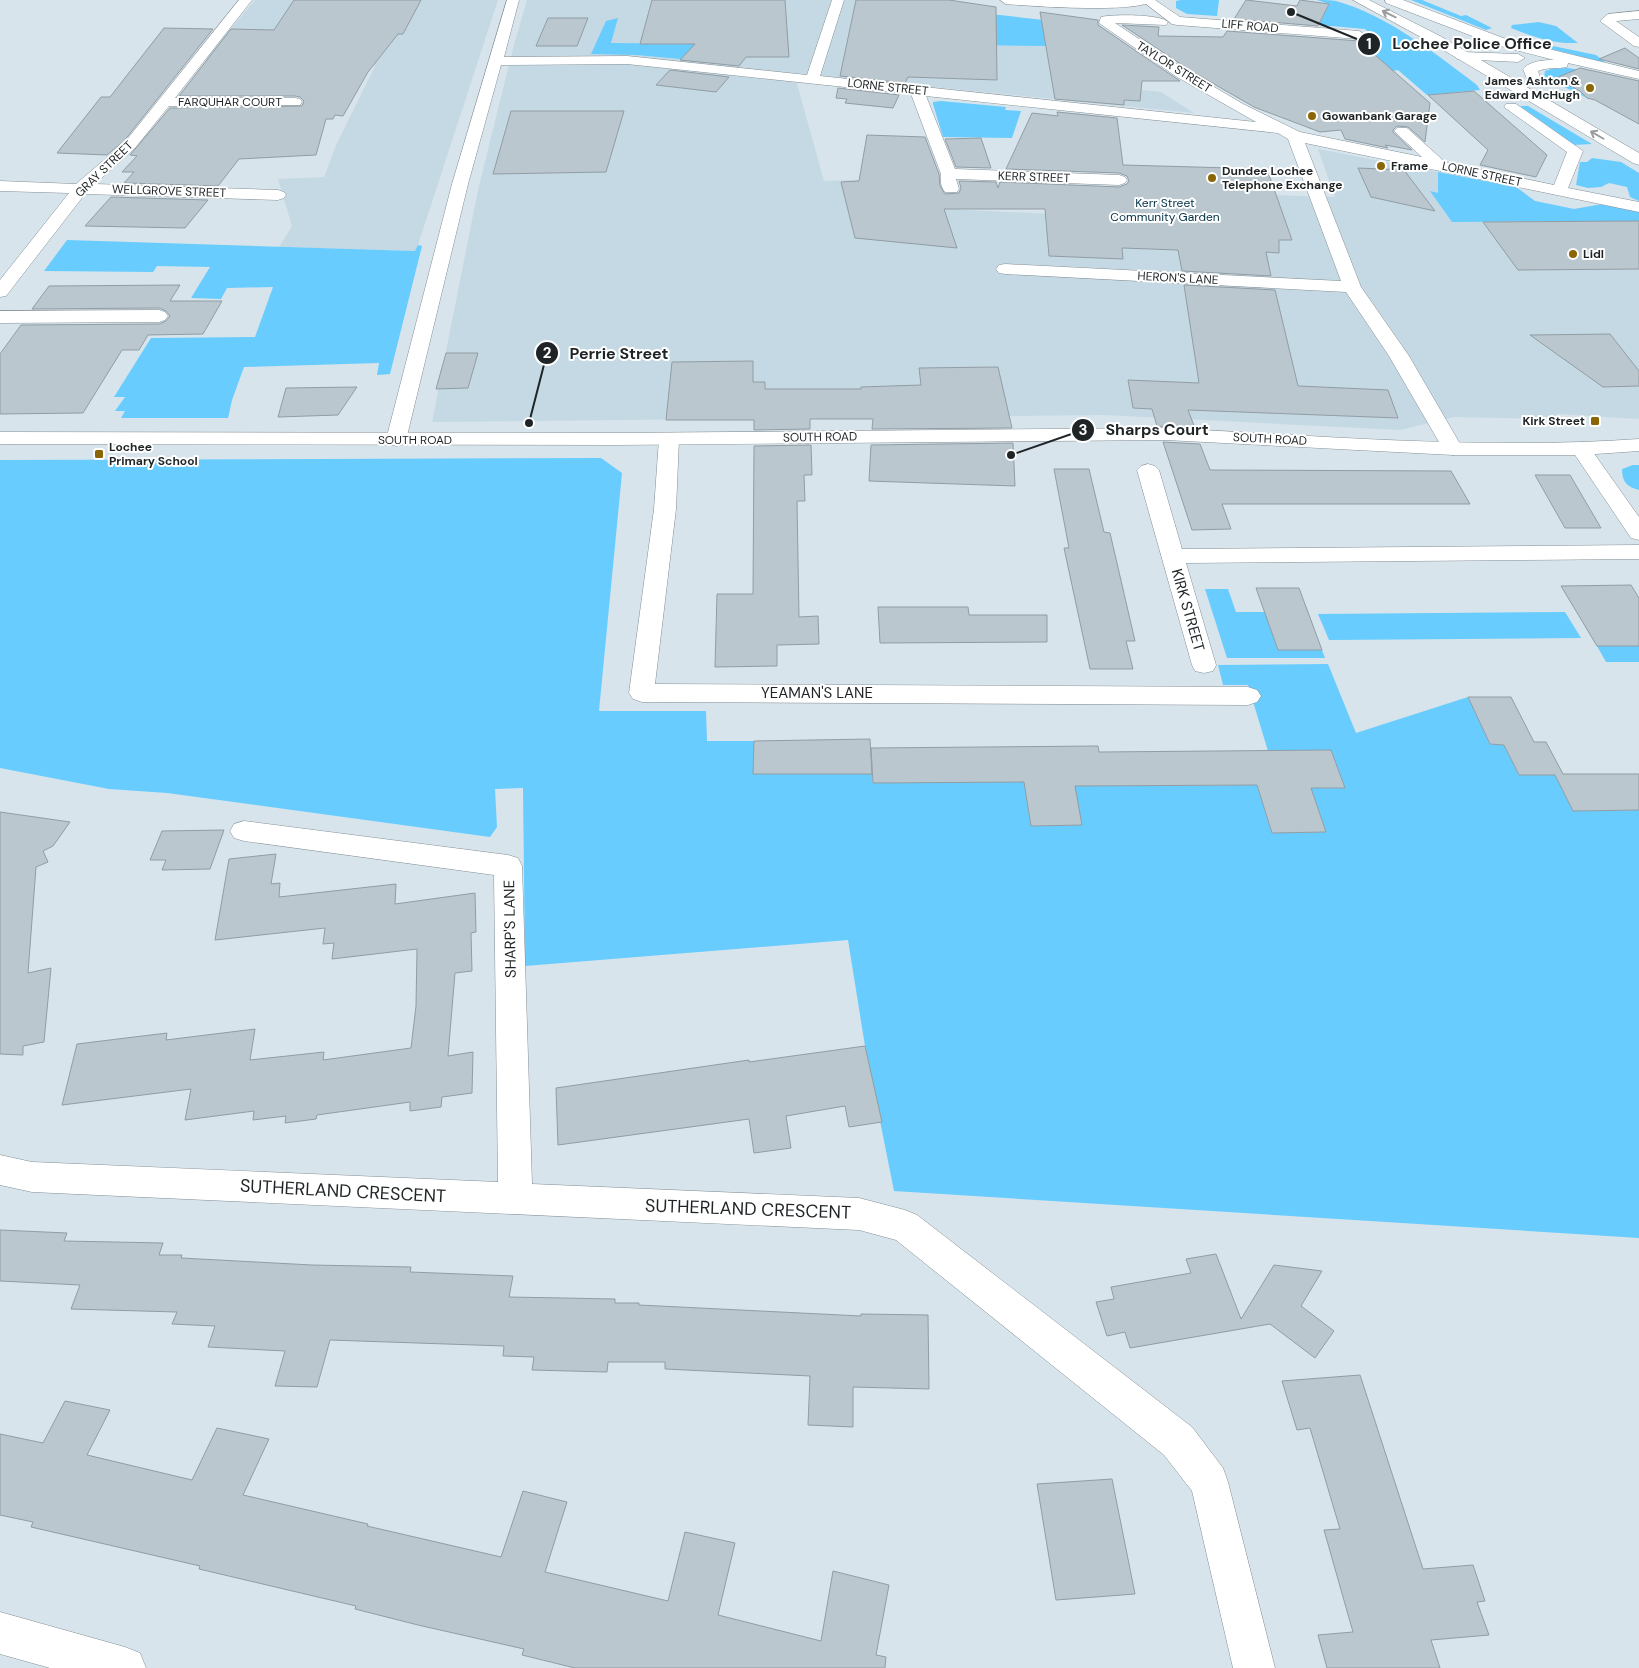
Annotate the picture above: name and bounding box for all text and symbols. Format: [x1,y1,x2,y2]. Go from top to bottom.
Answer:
one-way arrow [1382,9,1397,19]
street label: LIFF ROAD [1221,16,1279,36]
callout: Lochee Police Office [1357,28,1561,59]
text: Lochee Police Office [1392,33,1552,54]
text: 1 [1366,34,1372,54]
street label: TAYLOR STREET [1133,37,1215,97]
place label: James Ashton & Edward McHugh [1484,73,1581,103]
street label: LORNE STREET [847,75,929,99]
marker: James Ashton & Edward McHugh [1584,82,1596,94]
street label: FARQUHAR COURT [178,94,282,110]
place label: Gowanbank Garage [1322,108,1437,124]
marker: Gowanbank Garage [1306,110,1318,122]
one-way arrow [1590,130,1605,139]
street label: GRAY STREET [72,137,136,201]
place label: Frame [1391,158,1428,174]
street label: LORNE STREET [1441,158,1524,190]
marker: Frame [1375,160,1387,172]
place label: Dundee Lochee Telephone Exchange [1222,163,1343,193]
street label: KERR STREET [998,168,1071,186]
marker: Dundee Lochee Telephone Exchange [1206,172,1218,184]
street label: WELLGROVE STREET [112,181,227,201]
park label: Kerr Street Community Garden [1110,195,1220,225]
place label: Lidl [1583,246,1604,262]
marker: Lidl [1567,248,1579,260]
street label: HERON'S LANE [1137,268,1219,288]
callout: Perrie Street [535,338,679,369]
text: 2 [543,343,552,363]
text: Perrie Street [569,343,669,364]
place label: Kirk Street [1522,413,1585,429]
callout: Sharps Court [1070,414,1218,445]
marker: Kirk Street [1589,415,1601,427]
text: Sharps Court [1105,419,1209,440]
text: 3 [1078,420,1088,440]
street label: SOUTH ROAD [783,428,857,446]
street label: SOUTH ROAD [1233,429,1307,449]
street label: SOUTH ROAD [378,432,452,448]
place label: Lochee Primary School [109,439,198,469]
marker: Lochee Primary School [93,448,105,460]
street label: KIRK STREET [1167,566,1209,654]
street label: YEAMAN'S LANE [761,683,873,703]
street label: SHARP'S LANE [499,880,521,978]
street label: SUTHERLAND CRESCENT [239,1174,447,1208]
street label: SUTHERLAND CRESCENT [644,1193,852,1225]

